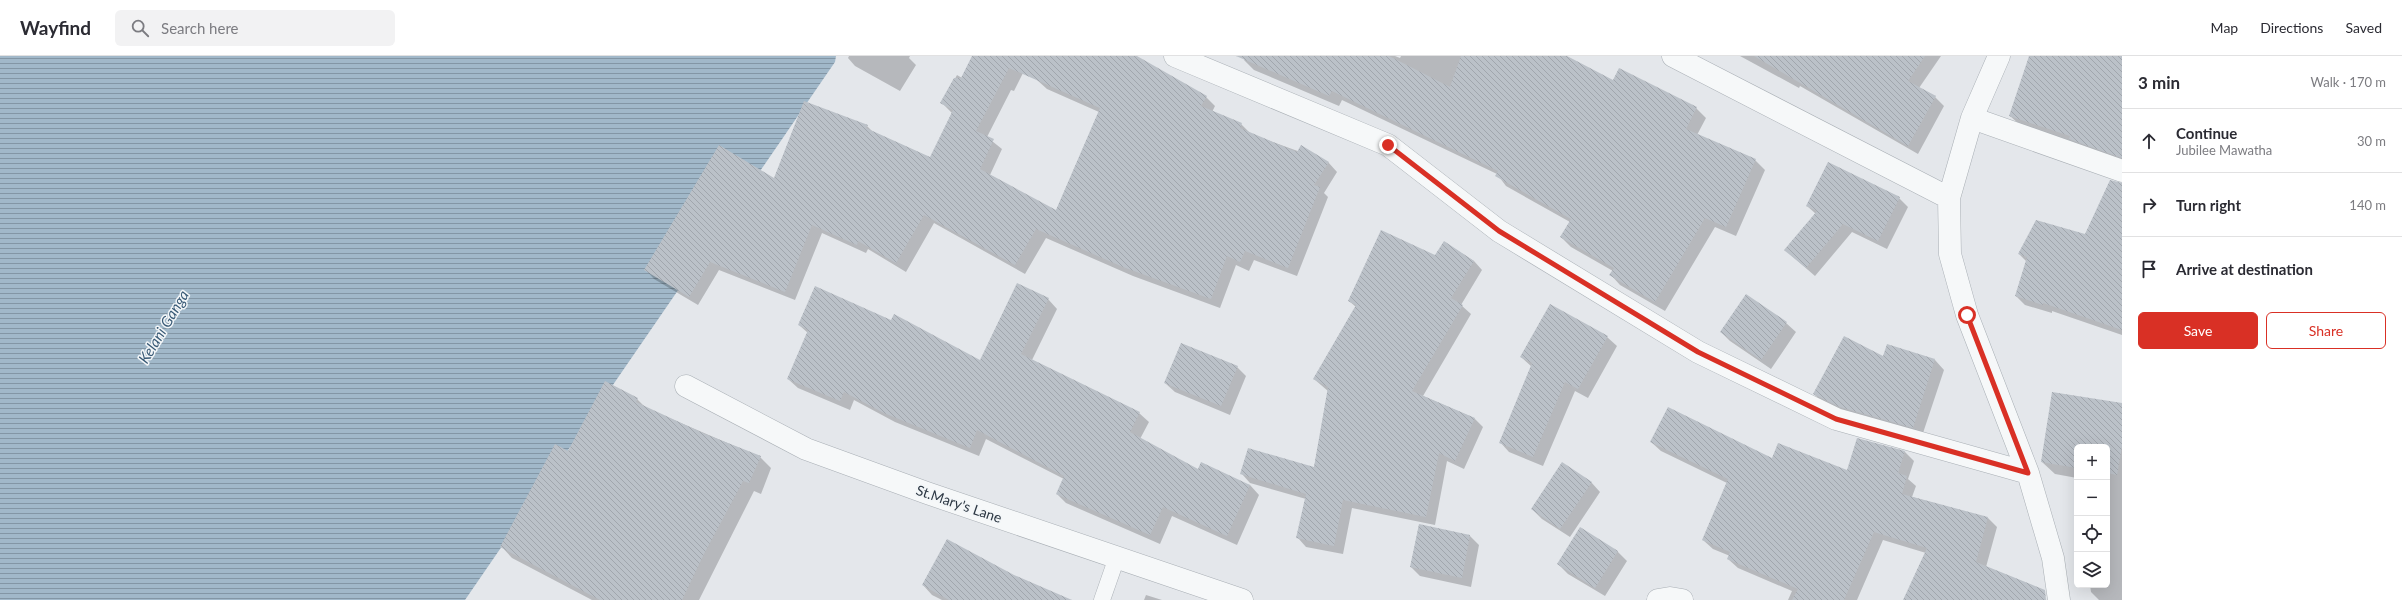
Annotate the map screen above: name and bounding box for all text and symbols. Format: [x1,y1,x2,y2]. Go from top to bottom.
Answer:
search box [115,10,395,46]
text: Wayfind [20,16,91,39]
icon: search [129,17,151,39]
text: Search here [161,19,238,37]
text: Map [2211,19,2238,36]
text: Directions [2260,19,2323,36]
text: Saved [2345,19,2382,36]
text: 3 min [2138,72,2180,93]
text: Walk · 170 m [2310,74,2386,90]
text: Continue [2176,124,2237,142]
icon: ahead [2138,130,2160,152]
text: 30 m [2357,133,2386,149]
route end [1379,136,1397,154]
text: Jubilee Mawatha [2176,142,2272,158]
icon: right [2138,194,2160,216]
text: Turn right [2176,196,2241,214]
text: 140 m [2349,197,2386,213]
icon: arrive [2138,258,2160,280]
text: Arrive at destination [2176,260,2313,278]
water label: Kelani Ganga [134,286,192,366]
route start [1958,306,1976,324]
button: Save [2138,312,2258,349]
button: Share [2266,312,2386,349]
map controls [2074,444,2110,588]
button: + [2074,444,2110,480]
button: − [2074,480,2110,516]
street label: St.Mary's Lane [914,481,1004,526]
button: locate [2074,516,2110,552]
button: layers [2074,552,2110,588]

